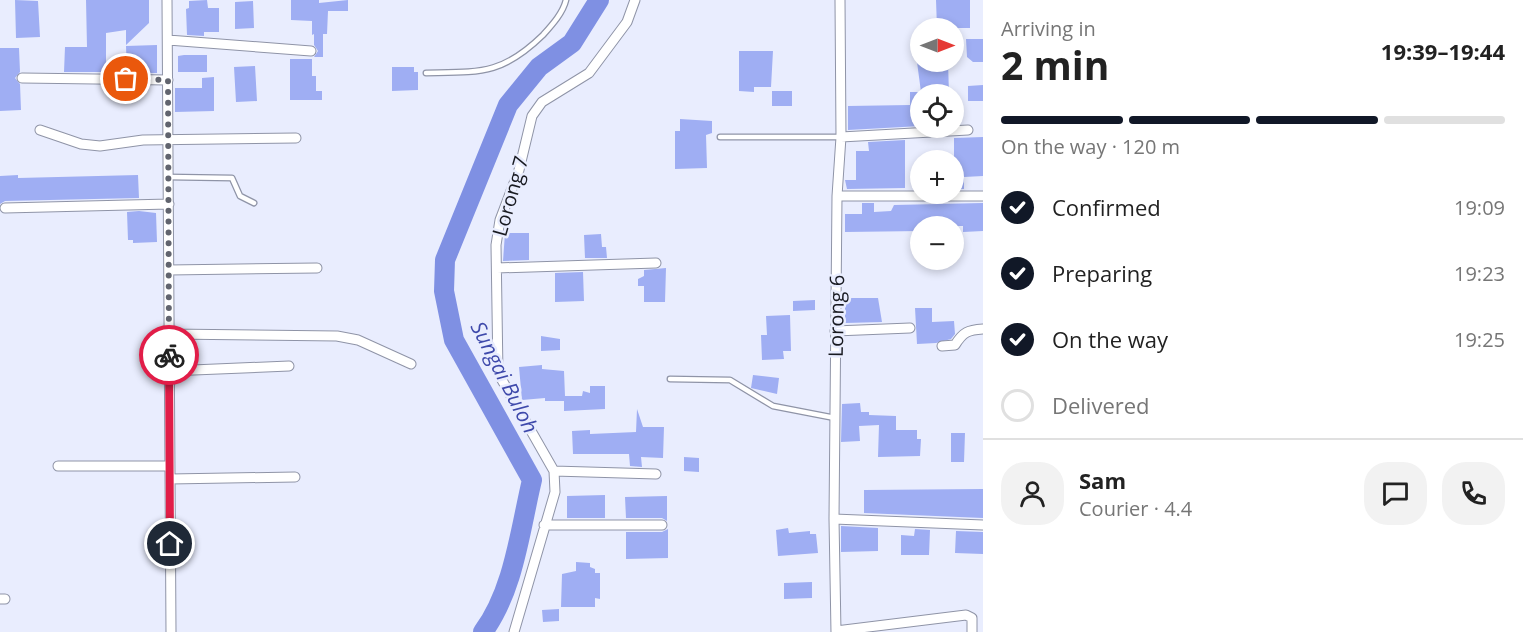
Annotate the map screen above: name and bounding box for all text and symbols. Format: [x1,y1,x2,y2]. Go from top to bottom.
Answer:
text: Arriving in [1001,15,1096,42]
north arrow [910,18,964,72]
map controls [910,18,964,270]
text: 19:39–19:44 [1381,36,1505,66]
text: 2 min [1001,38,1109,91]
pin [100,53,151,104]
icon: bag [109,62,142,95]
button: locate [910,84,964,138]
text: On the way · 120 m [1001,133,1180,160]
button: + [910,150,964,204]
street label: Lorong 7 [486,153,534,239]
icon: check [1001,191,1034,224]
text: Confirmed [1052,192,1161,222]
text: 19:09 [1454,194,1505,221]
button: − [910,216,964,270]
icon: check [1001,257,1034,290]
text: Preparing [1052,258,1152,288]
text: 19:23 [1454,260,1505,287]
street label: Lorong 6 [822,275,850,357]
water label: Sungai Buloh [465,316,545,438]
icon: check [1001,323,1034,356]
text: On the way [1052,324,1168,354]
courier [139,325,199,385]
text: 19:25 [1454,326,1505,353]
icon: bike [153,339,186,372]
text: Delivered [1052,390,1150,420]
button: person [1001,462,1064,525]
button: chat [1364,462,1427,525]
button: phone [1442,462,1505,525]
text: Sam [1079,465,1126,495]
text: Courier · 4.4 [1079,495,1192,522]
pin [144,518,195,569]
icon: home [153,527,186,560]

